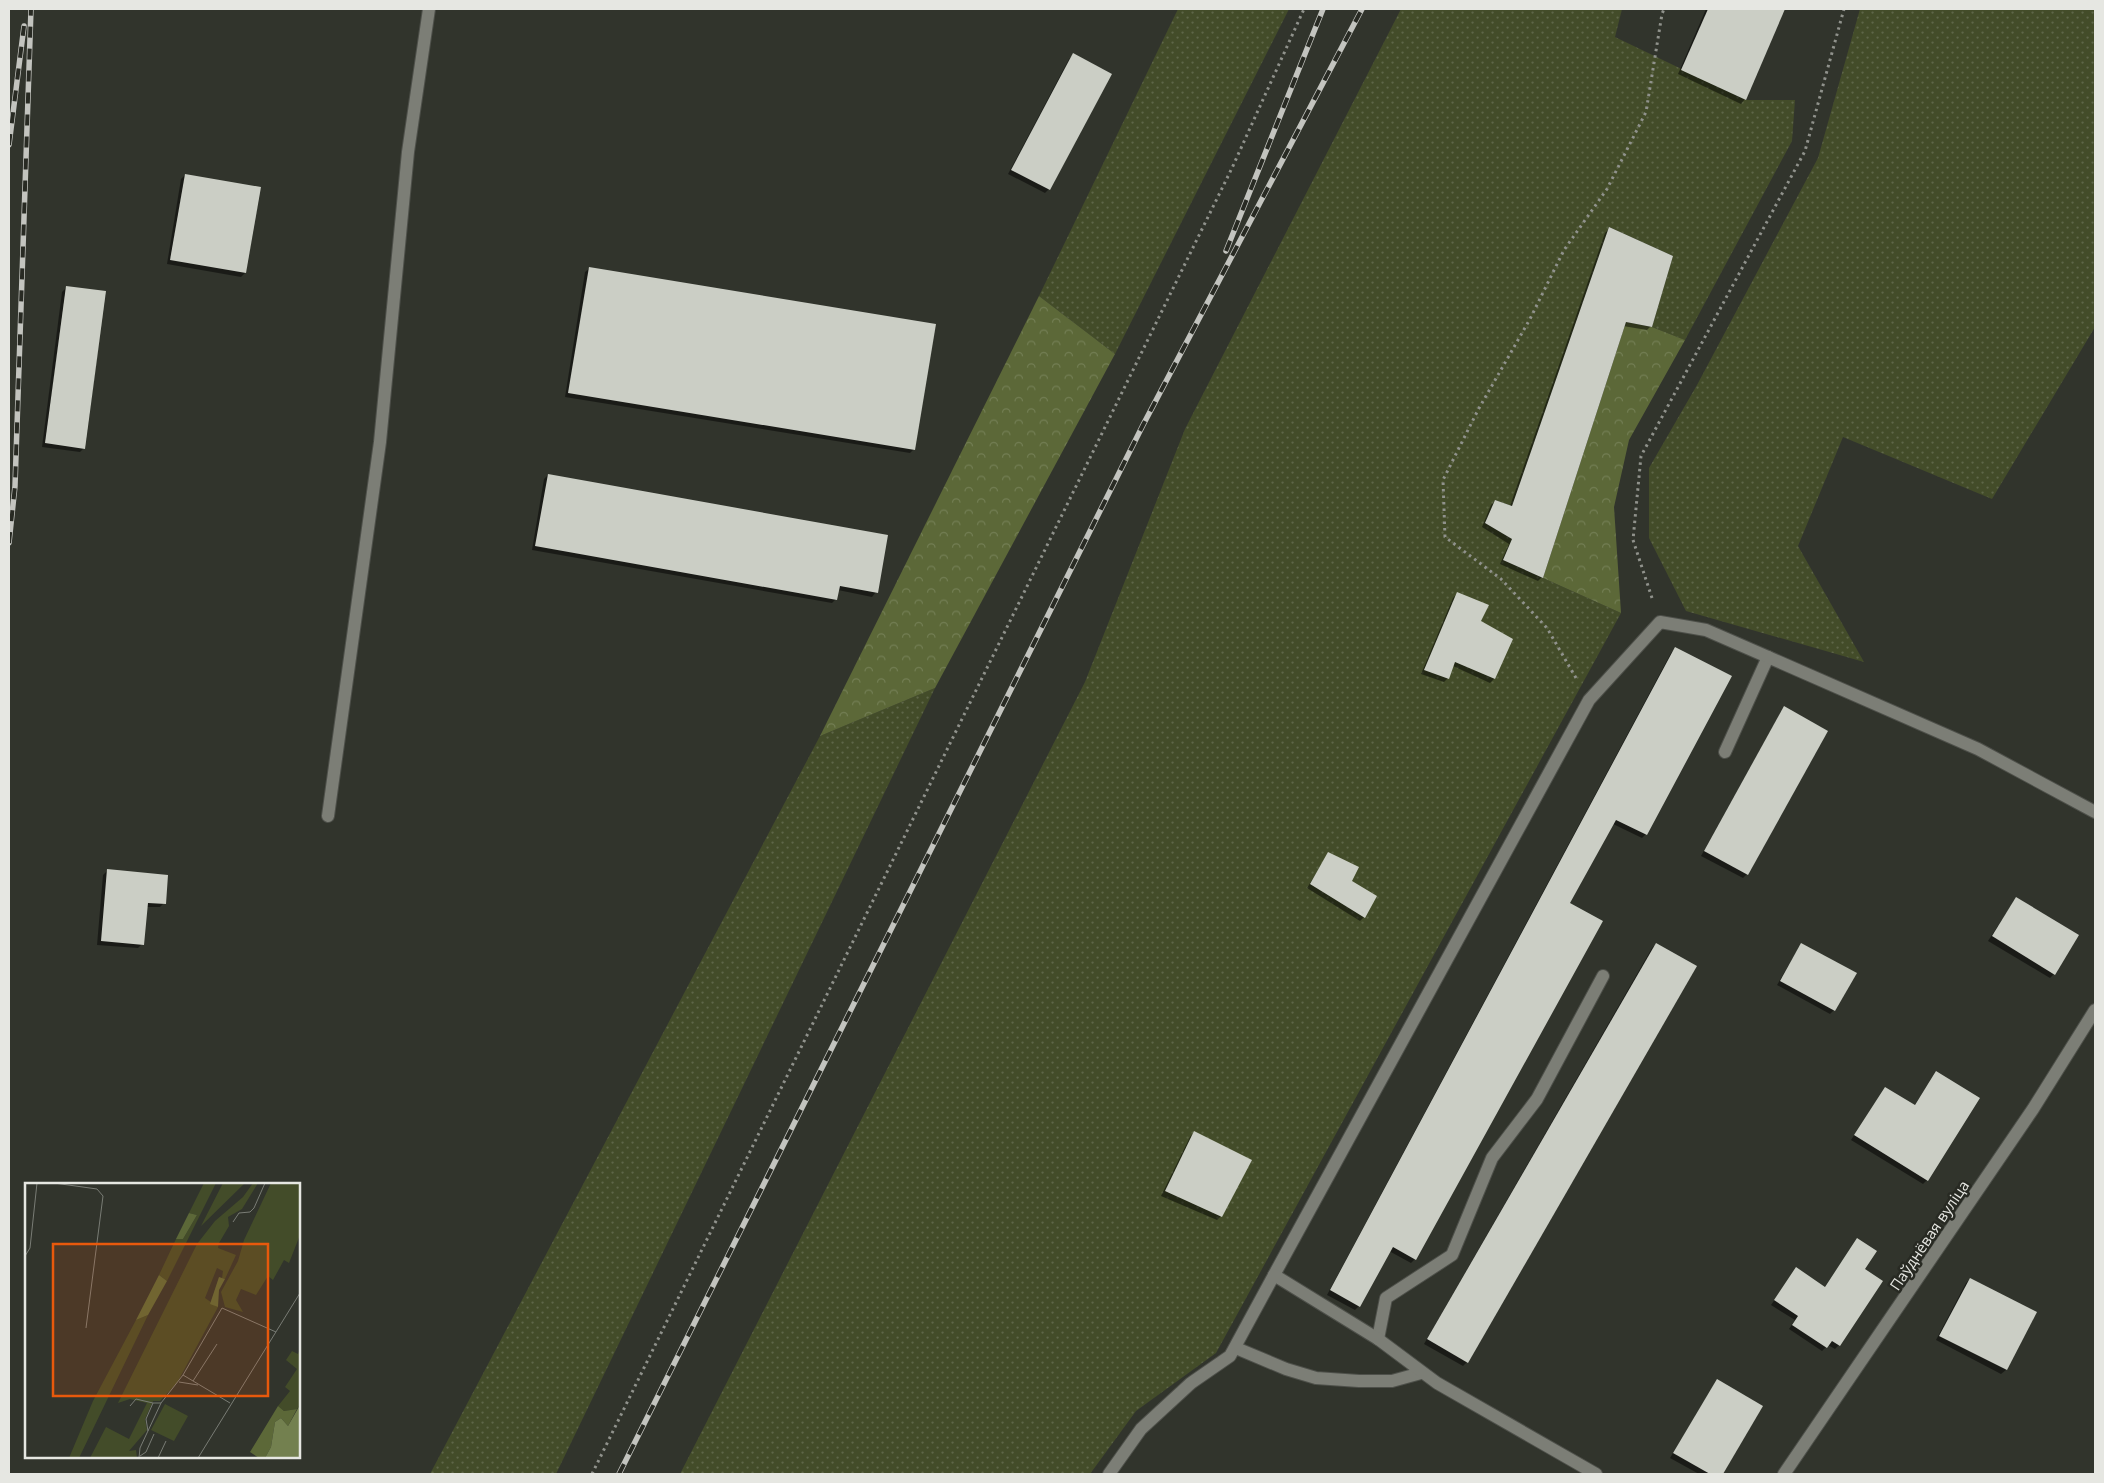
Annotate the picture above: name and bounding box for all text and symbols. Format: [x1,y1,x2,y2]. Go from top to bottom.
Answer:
street label: Паўднёвая вуліца [1885,1176,1973,1294]
inset map [25,1183,300,1458]

